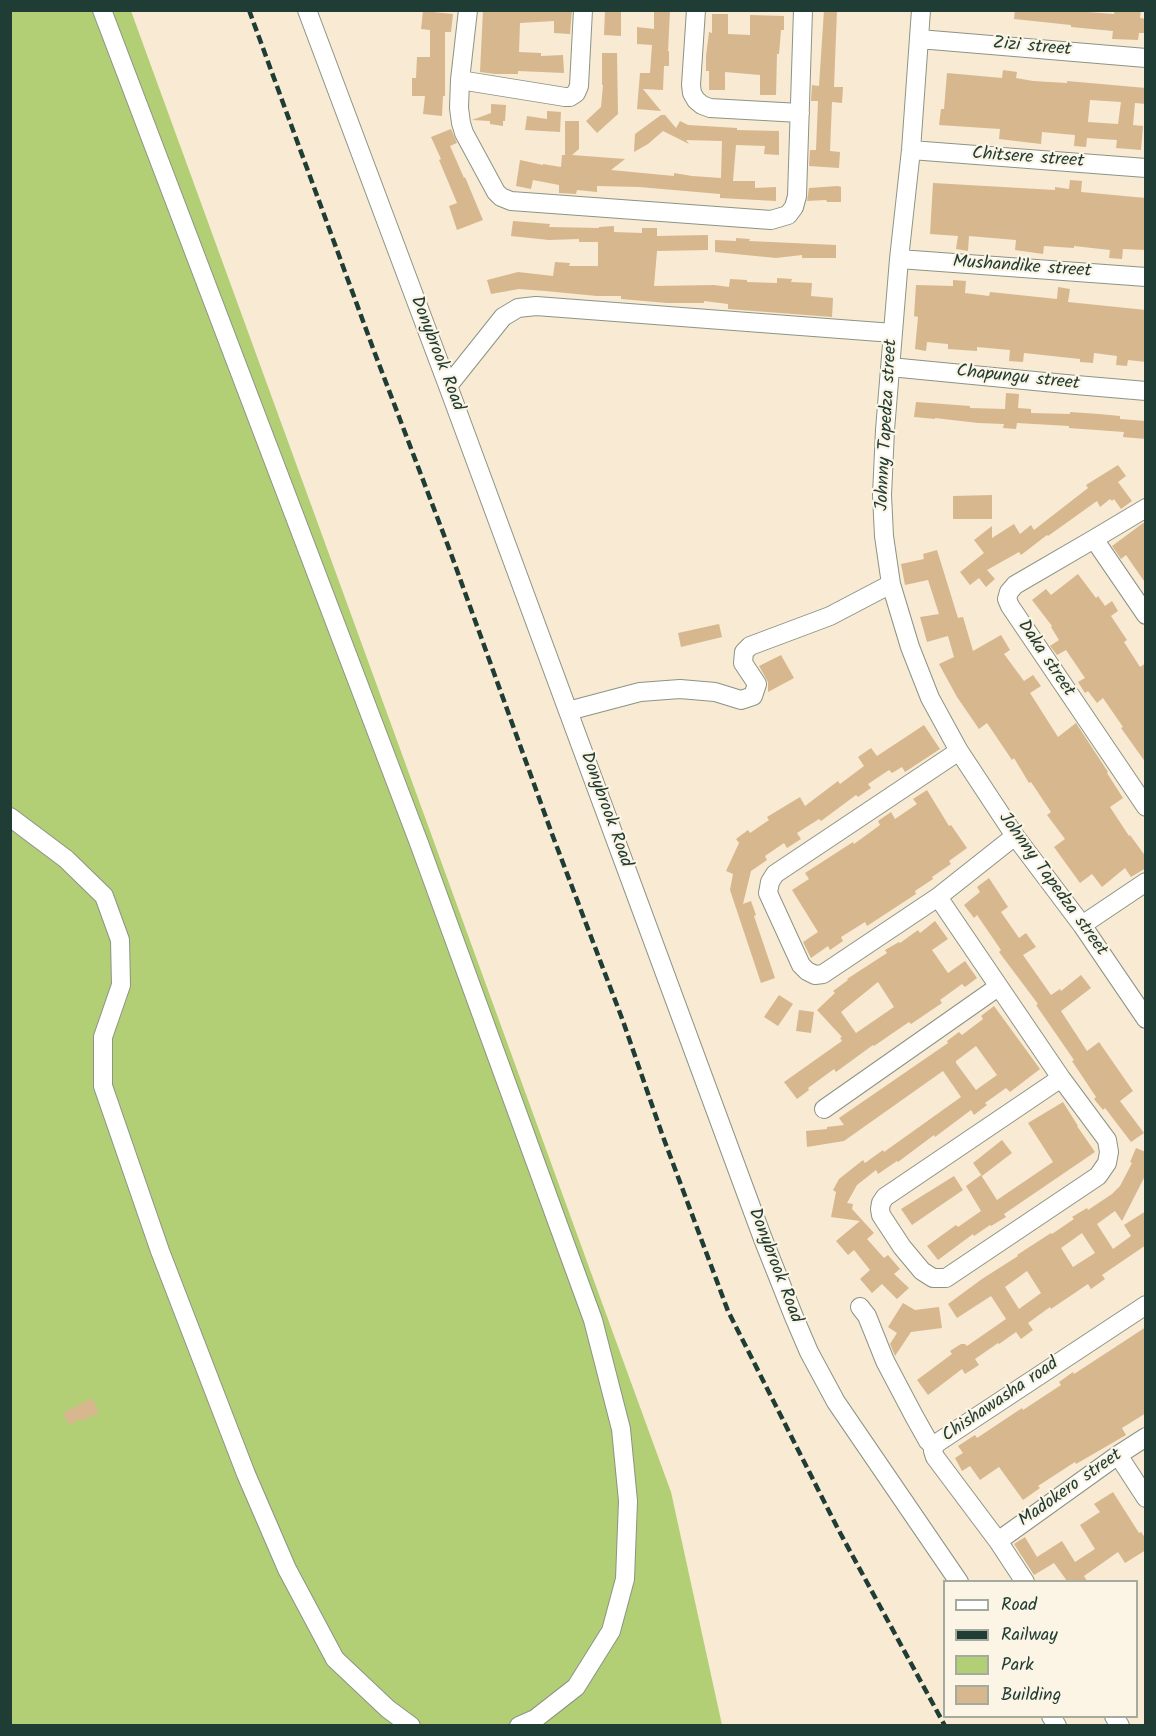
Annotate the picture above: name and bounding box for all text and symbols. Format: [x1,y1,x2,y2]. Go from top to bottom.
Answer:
street label: Zizi street [992,34,1072,62]
street label: Chitsere street [971,144,1085,174]
street label: Mushandike street [952,252,1092,284]
street label: Donybrook Road [404,294,468,414]
street label: Johnny Tapedza street [873,338,903,512]
street label: Chapungu street [955,362,1081,396]
street label: Daka street [1011,617,1079,701]
street label: Donybrook Road [574,749,636,871]
street label: Johnny Tapedza street [993,809,1111,961]
street label: Donybrook Road [742,1206,806,1326]
street label: Chishawasha road [939,1354,1063,1448]
street label: Madokero street [1015,1445,1127,1533]
legend [943,1580,1138,1718]
text: Road [1001,1591,1037,1620]
text: Railway [1001,1621,1058,1650]
text: Park [1001,1651,1034,1680]
text: Building [1001,1681,1061,1710]

